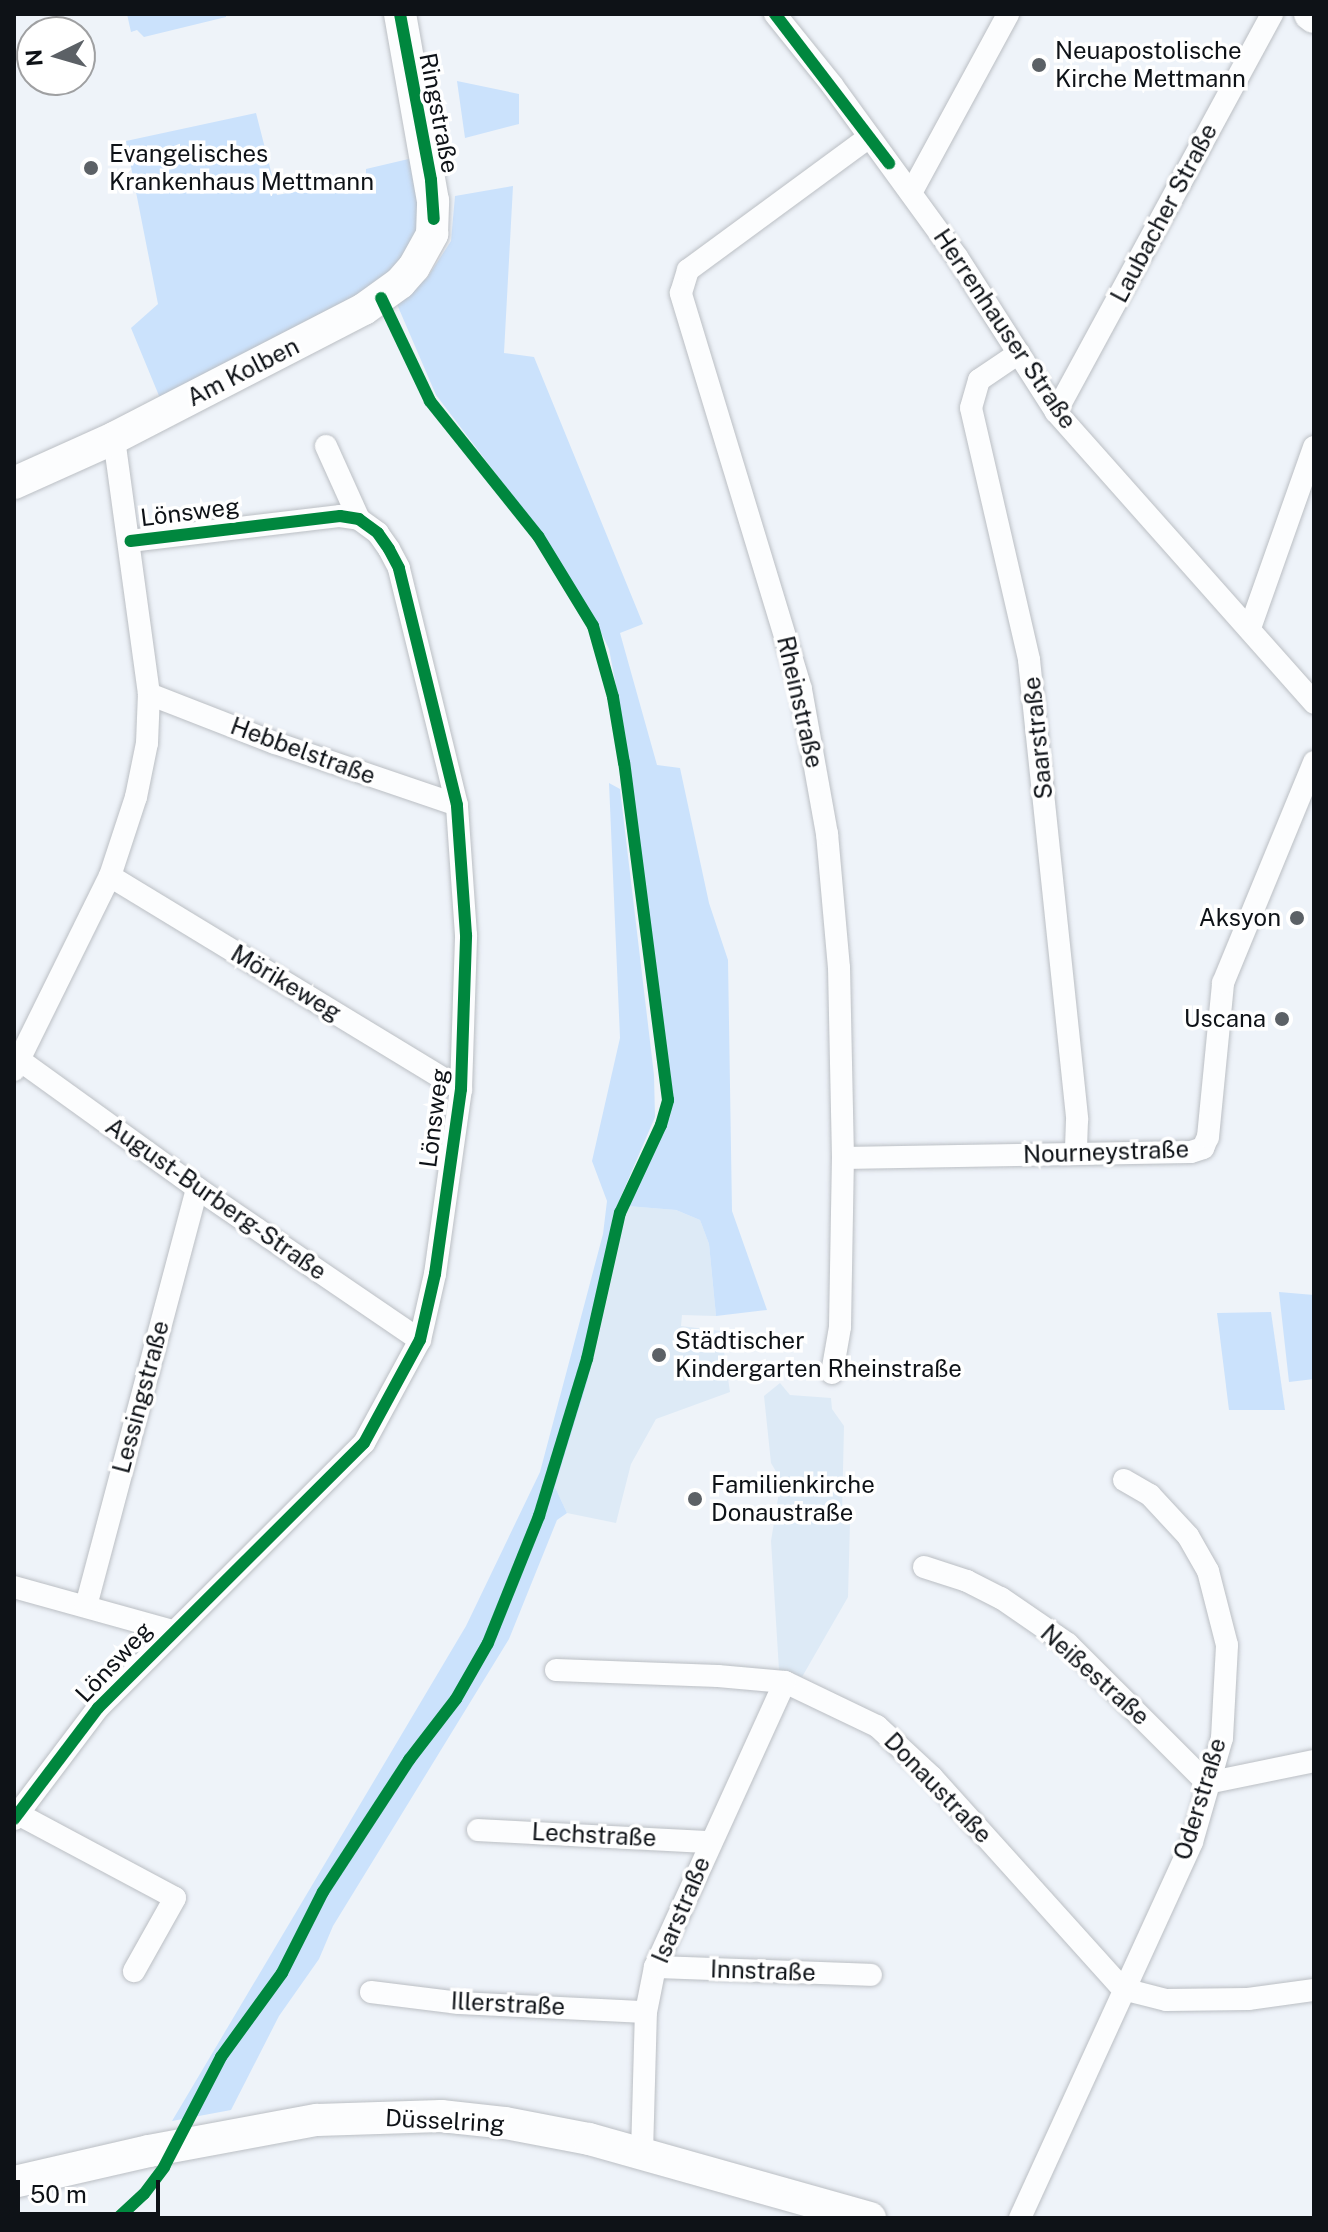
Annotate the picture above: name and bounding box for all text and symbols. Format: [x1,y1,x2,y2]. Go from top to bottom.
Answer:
north arrow [16,16,96,96]
place label: Neuapostolische Kirche Mettmann [1055,37,1246,93]
text: N [20,48,48,68]
street label: Ringstraße [413,51,465,175]
marker: Neuapostolische Kirche Mettmann [1030,56,1048,74]
street label: Laubacher Straße [1105,119,1223,307]
place label: Evangelisches Krankenhaus Mettmann [109,140,374,196]
marker: Evangelisches Krankenhaus Mettmann [80,157,102,179]
street label: Herrenhauser Straße [927,224,1083,434]
street label: Am Kolben [182,332,304,412]
street label: Lönsweg [139,492,241,532]
street label: Rheinstraße [771,633,829,771]
street label: Saarstraße [1017,675,1059,801]
street label: Hebbelstraße [227,711,379,791]
place label: Aksyon [1199,904,1281,932]
marker: Aksyon [1288,909,1306,927]
street label: Mörikeweg [226,939,346,1027]
place label: Uscana [1184,1005,1266,1033]
marker: Uscana [1273,1010,1291,1028]
street label: Lönsweg [414,1067,454,1169]
street label: August-Burberg-Straße [100,1112,332,1286]
street label: Nourneystraße [1023,1135,1189,1169]
street label: Lessingstraße [107,1318,175,1476]
place label: Städtischer Kindergarten Rheinstraße [675,1327,962,1383]
marker: Städtischer Kindergarten Rheinstraße [650,1346,668,1364]
place label: Familienkirche Donaustraße [711,1471,875,1527]
marker: Familienkirche Donaustraße [686,1490,704,1508]
street label: Lönsweg [69,1616,159,1708]
street label: Neißestraße [1035,1619,1155,1731]
street label: Donaustraße [878,1727,998,1849]
street label: Oderstraße [1168,1735,1232,1863]
street label: Lechstraße [531,1817,657,1853]
street label: Isarstraße [646,1852,716,1968]
street label: Innstraße [710,1955,816,1987]
street label: Illerstraße [450,1987,566,2021]
street label: Düsselring [384,2103,506,2139]
scale bar [20,2164,164,2214]
text: 50 m [30,2180,87,2208]

